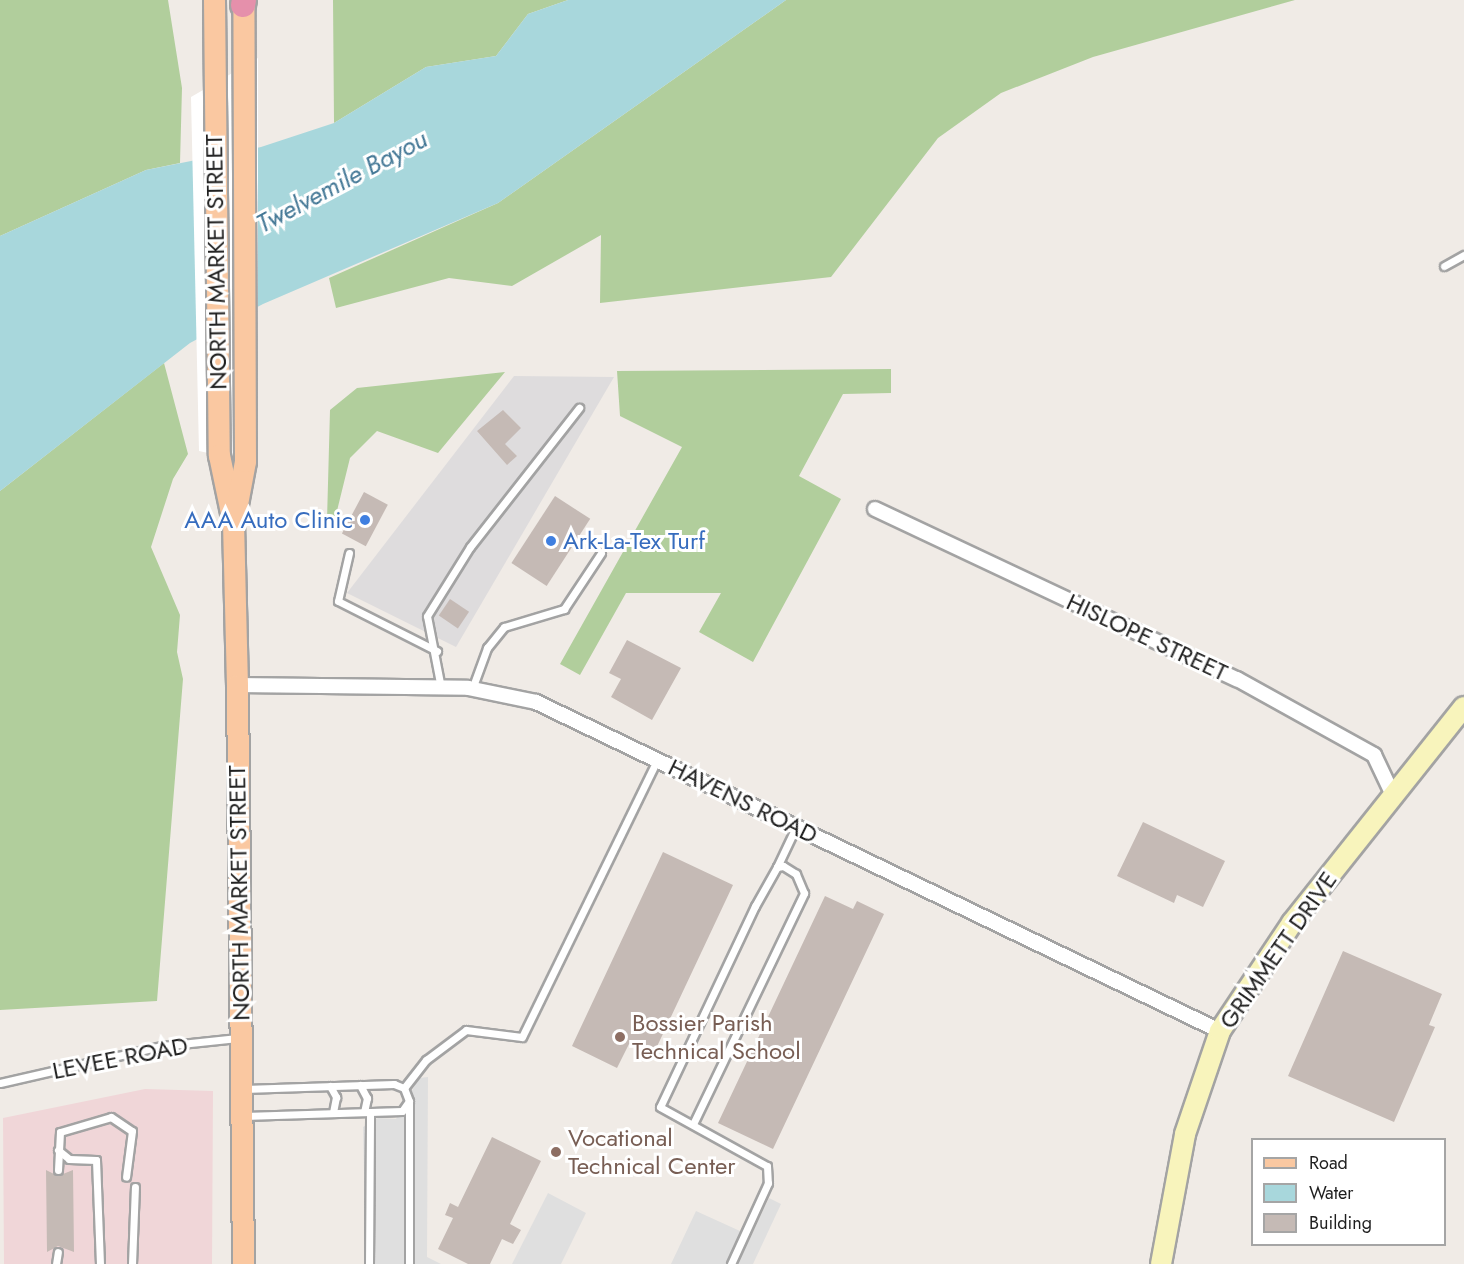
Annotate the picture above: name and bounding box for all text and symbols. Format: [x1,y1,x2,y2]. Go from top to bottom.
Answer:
water label: Twelvemile Bayou [251,124,433,240]
street label: NORTH MARKET STREET [199,134,233,390]
place label: AAA Auto Clinic [184,506,353,534]
marker: AAA Auto Clinic [358,513,372,527]
place label: Ark-La-Tex Turf [563,527,705,555]
marker: Ark-La-Tex Turf [544,534,558,548]
street label: HISLOPE STREET [1062,587,1232,687]
street label: HAVENS ROAD [664,752,822,850]
street label: NORTH MARKET STREET [222,765,256,1021]
street label: GRIMMETT DRIVE [1213,866,1343,1034]
place label: Bossier Parish Technical School [632,1009,801,1065]
marker: Bossier Parish Technical School [613,1030,627,1044]
street label: LEVEE ROAD [50,1031,190,1085]
place label: Vocational Technical Center [568,1124,736,1180]
legend [1251,1138,1446,1246]
marker: Vocational Technical Center [549,1145,563,1159]
text: Road [1309,1150,1348,1176]
text: Water [1309,1180,1353,1206]
text: Building [1309,1210,1372,1236]

